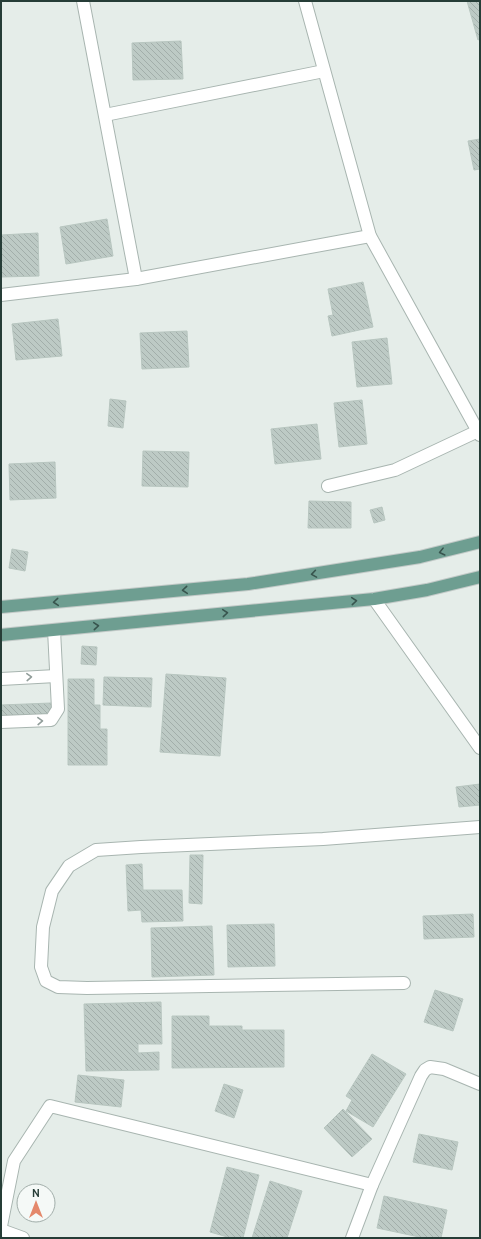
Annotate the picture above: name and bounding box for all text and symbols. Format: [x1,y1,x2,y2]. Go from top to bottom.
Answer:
one-way arrow [439,547,445,555]
one-way arrow [311,569,317,578]
one-way arrow [182,585,188,594]
one-way arrow [351,597,357,606]
one-way arrow [53,598,59,607]
one-way arrow [222,609,228,618]
one-way arrow [93,621,99,630]
one-way arrow [26,673,32,682]
one-way arrow [37,716,43,725]
north arrow [16,1183,56,1223]
text: N [32,1186,40,1200]

